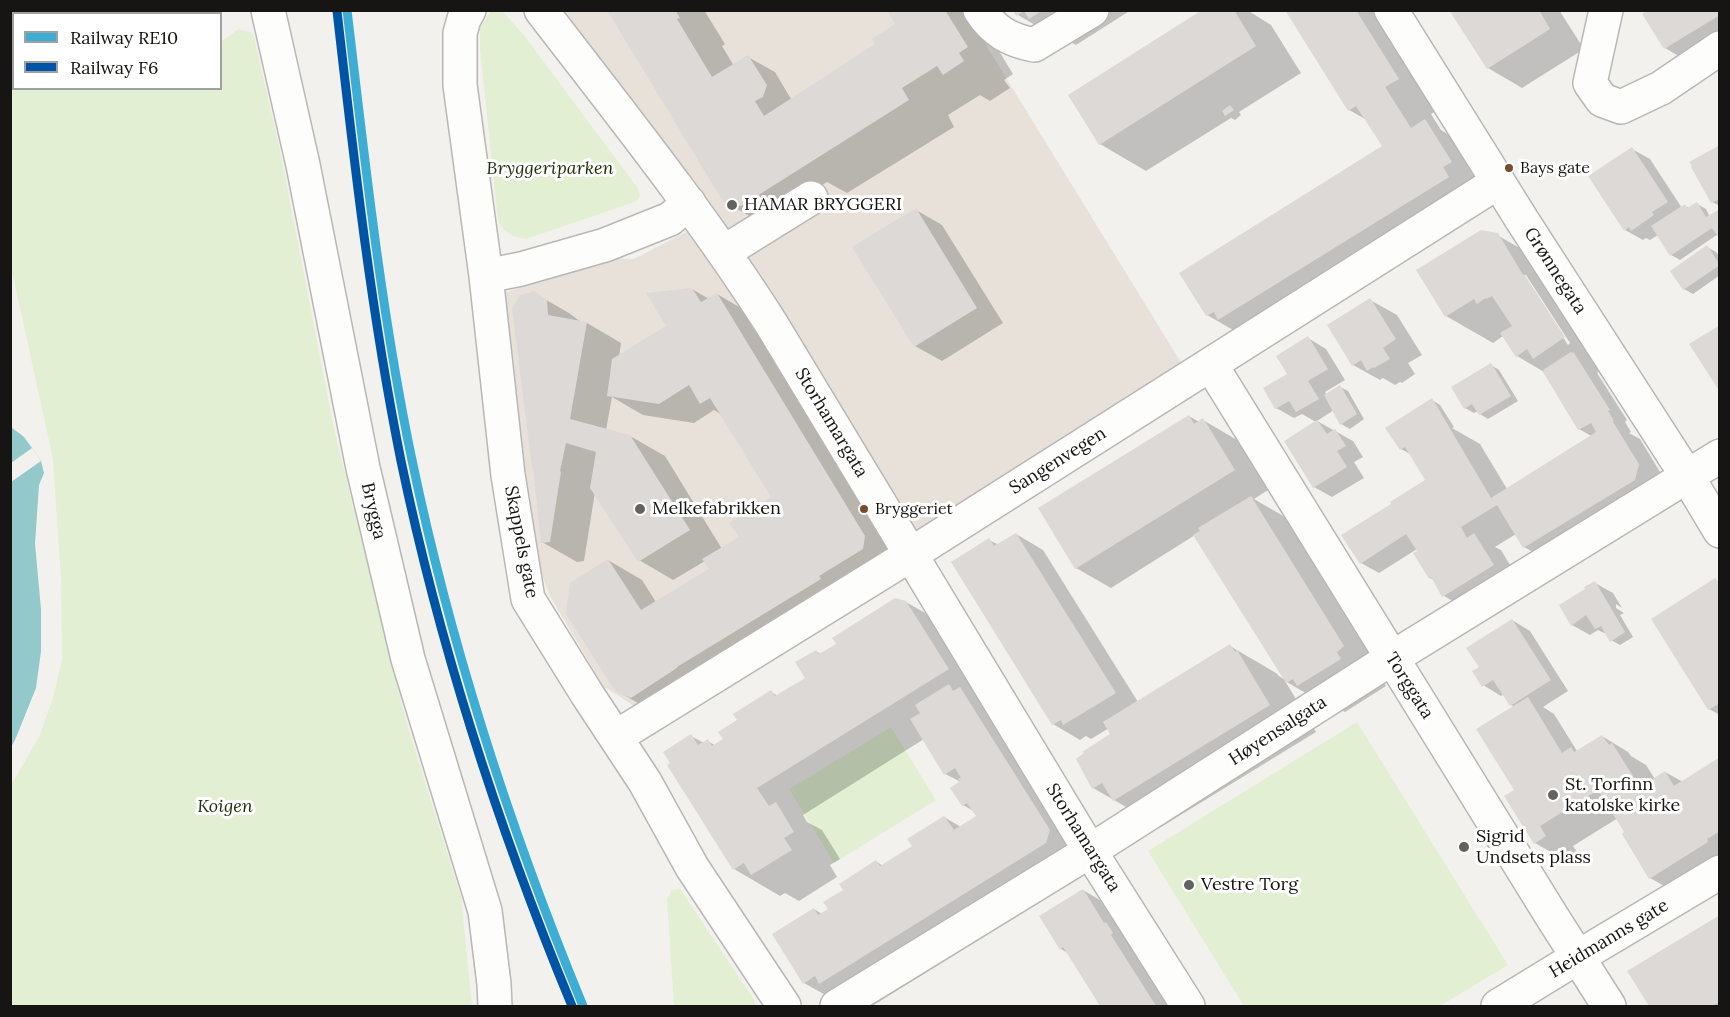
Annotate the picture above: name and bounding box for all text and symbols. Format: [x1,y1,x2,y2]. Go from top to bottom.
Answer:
legend [12,12,222,90]
text: Railway RE10 [70,26,178,49]
text: Railway F6 [70,56,158,79]
park label: Bryggeriparken [486,158,614,180]
place label: Bays gate [1520,158,1590,178]
marker: Bays gate [1503,162,1515,174]
place label: HAMAR BRYGGERI [744,194,902,216]
marker: HAMAR BRYGGERI [725,198,739,212]
street label: Grønnegata [1519,224,1591,318]
street label: Storhamargata [790,364,872,482]
street label: Sangenvegen [1006,423,1110,499]
street label: Brygga [356,480,390,542]
street label: Skappels gate [500,484,542,600]
place label: Melkefabrikken [652,498,781,520]
place label: Bryggeriet [875,499,953,519]
marker: Melkefabrikken [633,502,647,516]
marker: Bryggeriet [858,503,870,515]
street label: Torggata [1380,649,1438,723]
street label: Høyensalgata [1225,691,1331,771]
place label: St. Torfinn katolske kirke [1565,774,1680,816]
street label: Storhamargata [1041,780,1125,896]
marker: St. Torfinn katolske kirke [1546,788,1560,802]
park label: Koigen [197,796,253,818]
place label: Sigrid Undsets plass [1476,826,1591,868]
marker: Sigrid Undsets plass [1457,840,1471,854]
place label: Vestre Torg [1201,874,1298,896]
marker: Vestre Torg [1182,878,1196,892]
street label: Heidmanns gate [1545,895,1673,983]

